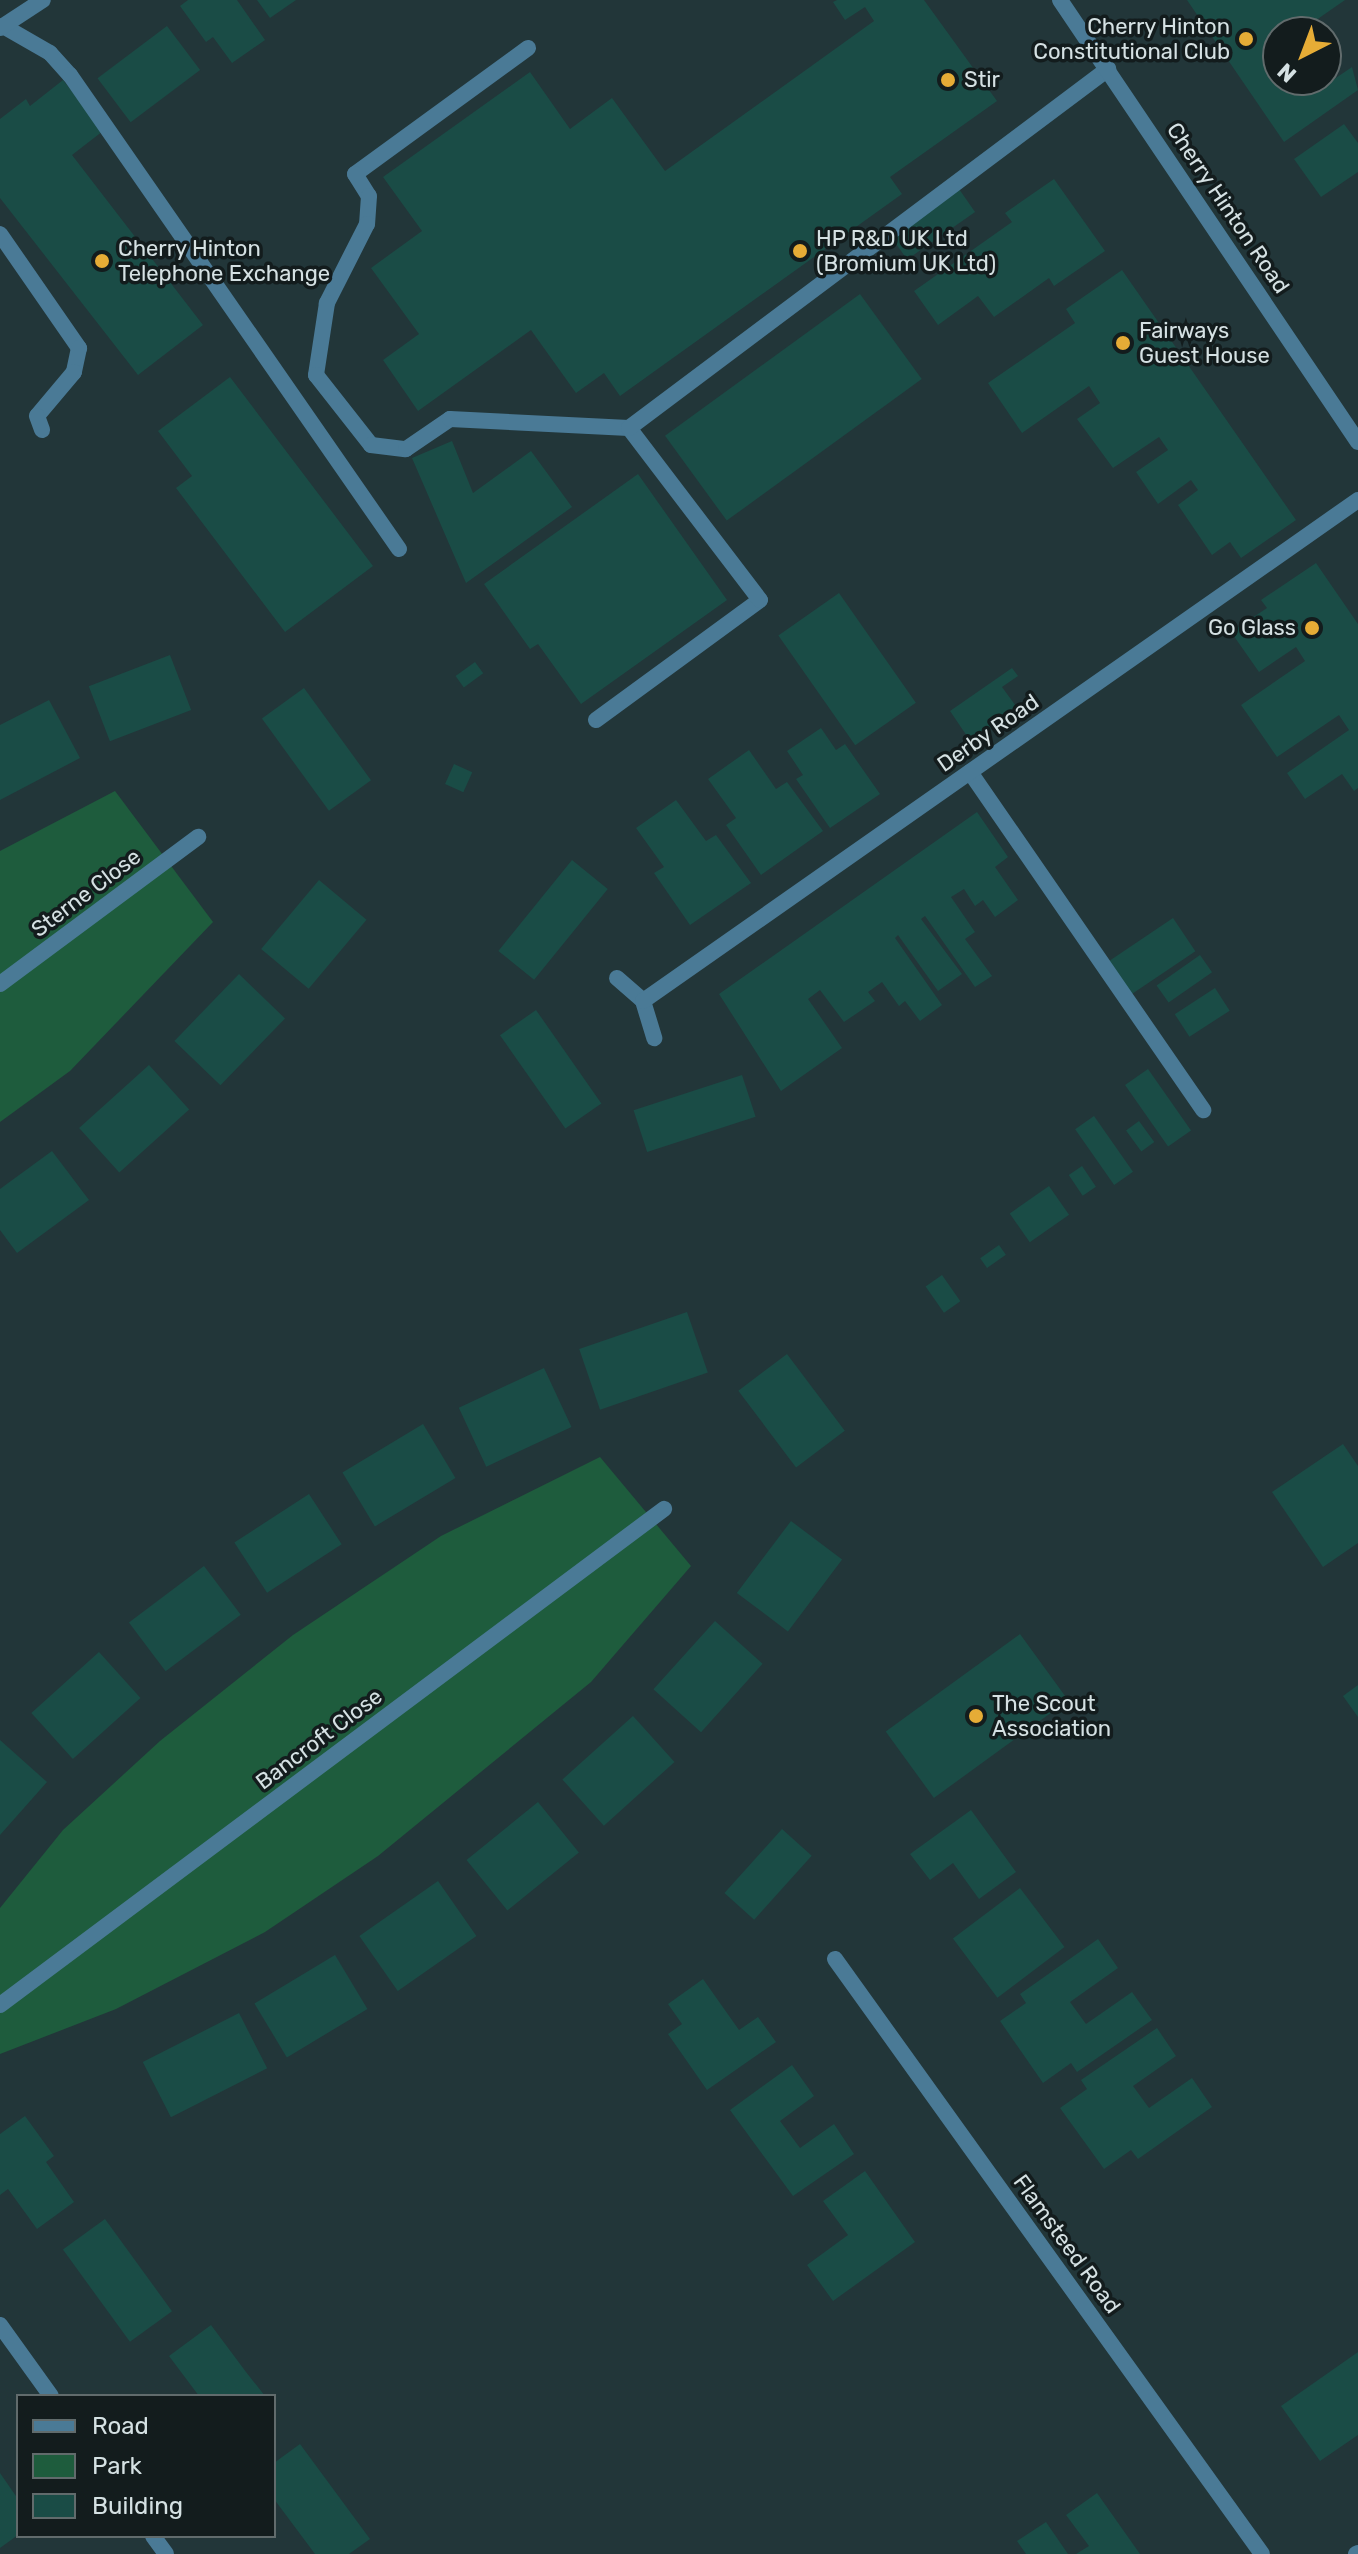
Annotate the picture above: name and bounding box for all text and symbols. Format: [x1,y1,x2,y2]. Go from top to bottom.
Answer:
place label: Cherry Hinton Constitutional Club [1033,13,1230,64]
north arrow [1262,16,1342,96]
marker: Cherry Hinton Constitutional Club [1237,30,1255,48]
text: N [1272,57,1302,88]
place label: Stir [964,67,1000,93]
marker: Stir [939,71,957,89]
street label: Cherry Hinton Road [1161,117,1295,299]
place label: HP R&D UK Ltd (Bromium UK Ltd) [816,225,997,276]
place label: Cherry Hinton Telephone Exchange [118,235,330,286]
marker: HP R&D UK Ltd (Bromium UK Ltd) [791,242,809,260]
marker: Cherry Hinton Telephone Exchange [93,252,111,270]
place label: Fairways Guest House [1139,317,1270,368]
marker: Fairways Guest House [1114,334,1132,352]
place label: Go Glass [1208,615,1296,641]
marker: Go Glass [1303,619,1321,637]
street label: Derby Road [932,688,1044,778]
street label: Sterne Close [26,843,146,943]
street label: Bancroft Close [251,1683,387,1795]
place label: The Scout Association [992,1690,1111,1742]
marker: The Scout Association [967,1707,985,1725]
street label: Flamsteed Road [1008,2170,1126,2318]
legend [16,2394,276,2538]
text: Road [92,2412,149,2440]
text: Park [92,2452,142,2480]
text: Building [92,2492,183,2520]

